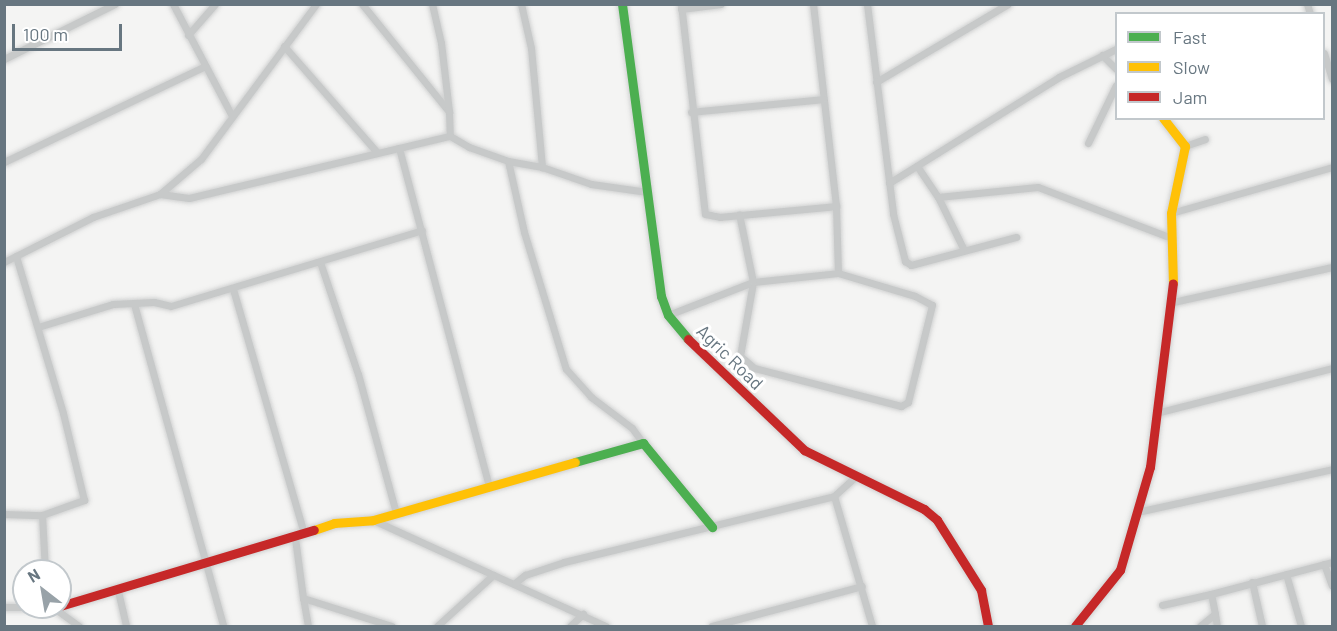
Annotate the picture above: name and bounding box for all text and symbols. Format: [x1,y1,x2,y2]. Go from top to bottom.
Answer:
scale bar [15,12,124,50]
legend [1115,12,1325,120]
text: 100 m [23,23,68,45]
text: Fast [1173,26,1207,48]
text: Slow [1173,56,1210,78]
text: Jam [1173,86,1207,108]
street label: Agric Road [692,320,768,394]
north arrow [12,559,72,619]
text: N [24,564,43,586]

